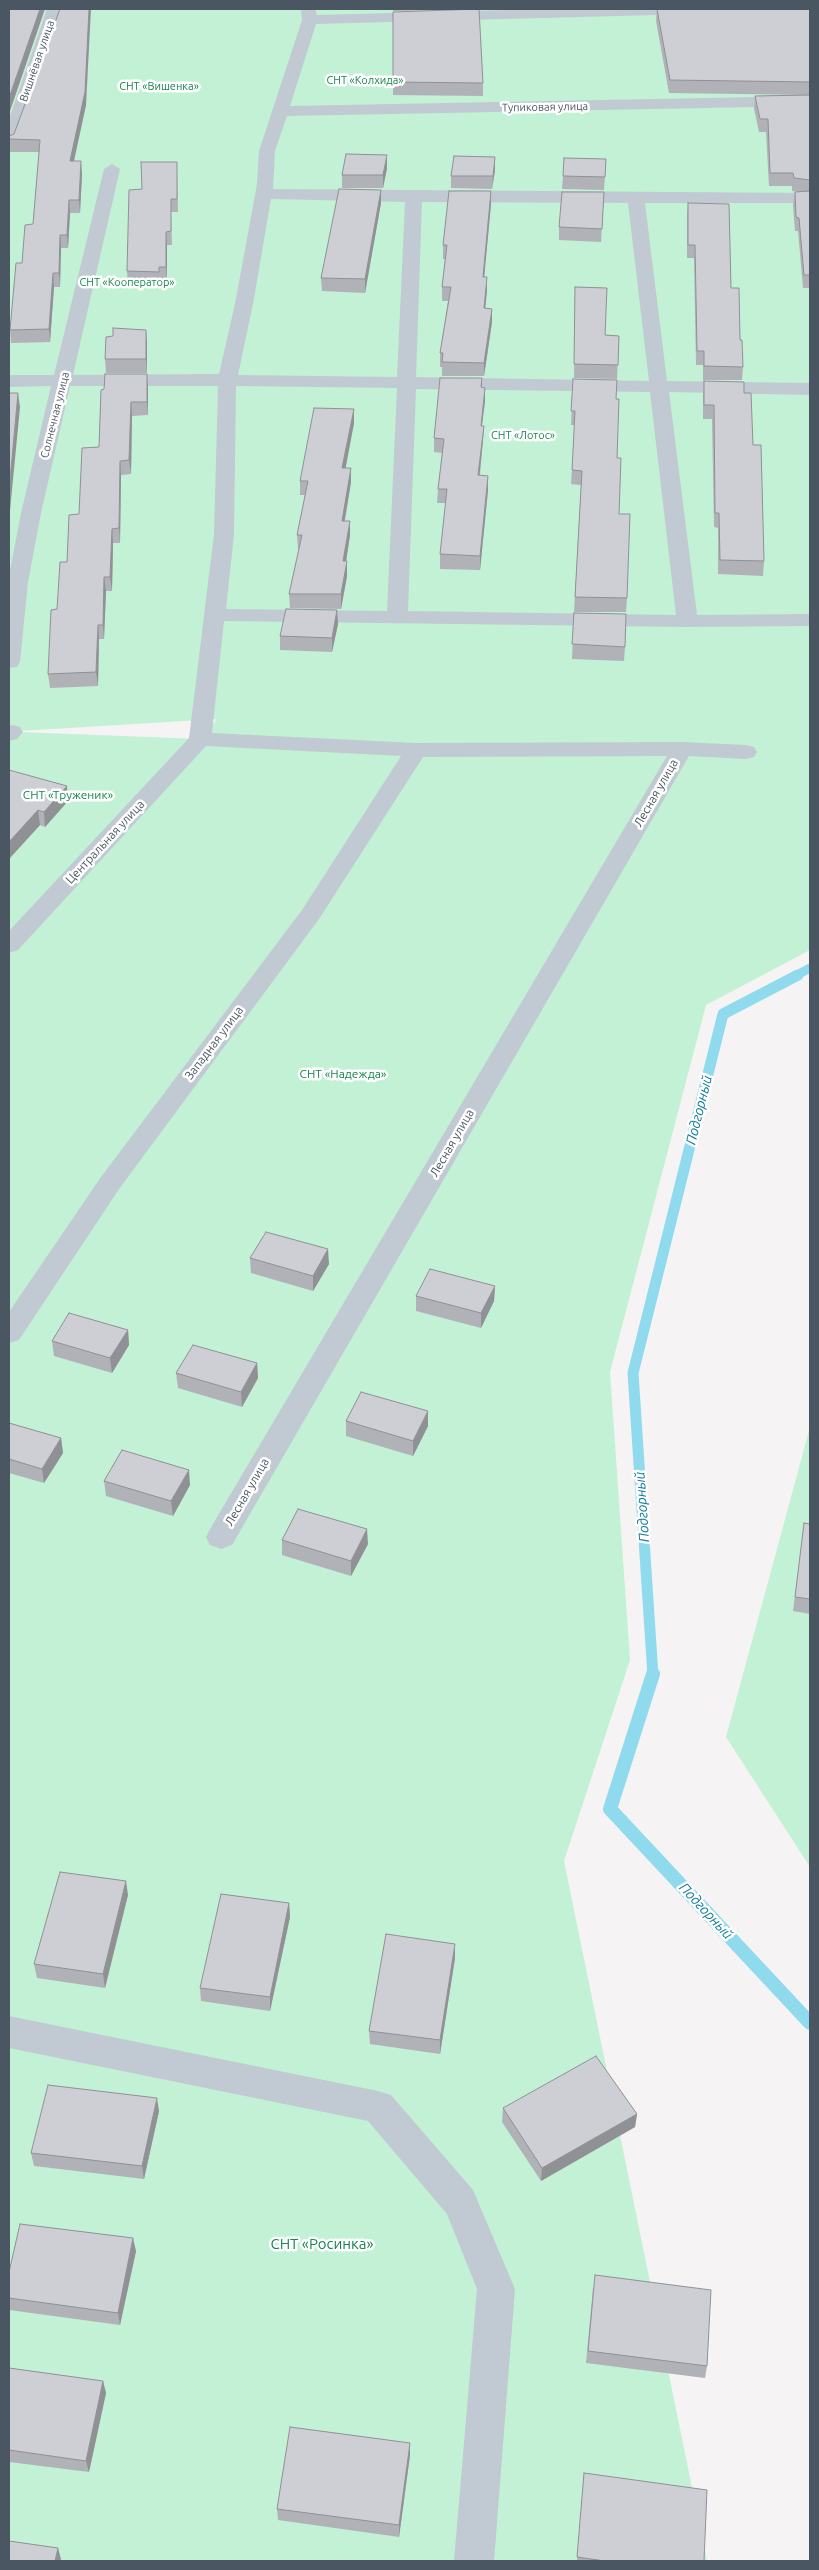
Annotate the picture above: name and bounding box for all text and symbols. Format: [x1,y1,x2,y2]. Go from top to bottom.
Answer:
street label: Вишнёвая улица [17,19,57,103]
park label: СНТ «Колхида» [327,73,403,87]
park label: СНТ «Вишенка» [119,79,199,93]
street label: Тупиковая улица [502,100,588,114]
park label: СНТ «Кооператор» [79,275,175,289]
street label: Солнечная улица [38,370,72,460]
park label: СНТ «Лотос» [491,428,555,442]
street label: Лесная улица [631,757,681,829]
park label: СНТ «Труженик» [23,788,113,802]
street label: Центральная улица [63,797,147,887]
street label: Западная улица [182,1003,246,1083]
park label: СНТ «Надежда» [300,1067,386,1081]
water label: Подгорный [682,1074,716,1146]
street label: Лесная улица [427,1107,477,1179]
street label: Лесная улица [222,1456,272,1528]
water label: Подгорный [631,1471,653,1543]
water label: Подгорный [676,1879,736,1943]
park label: СНТ «Росинка» [270,2235,374,2253]

